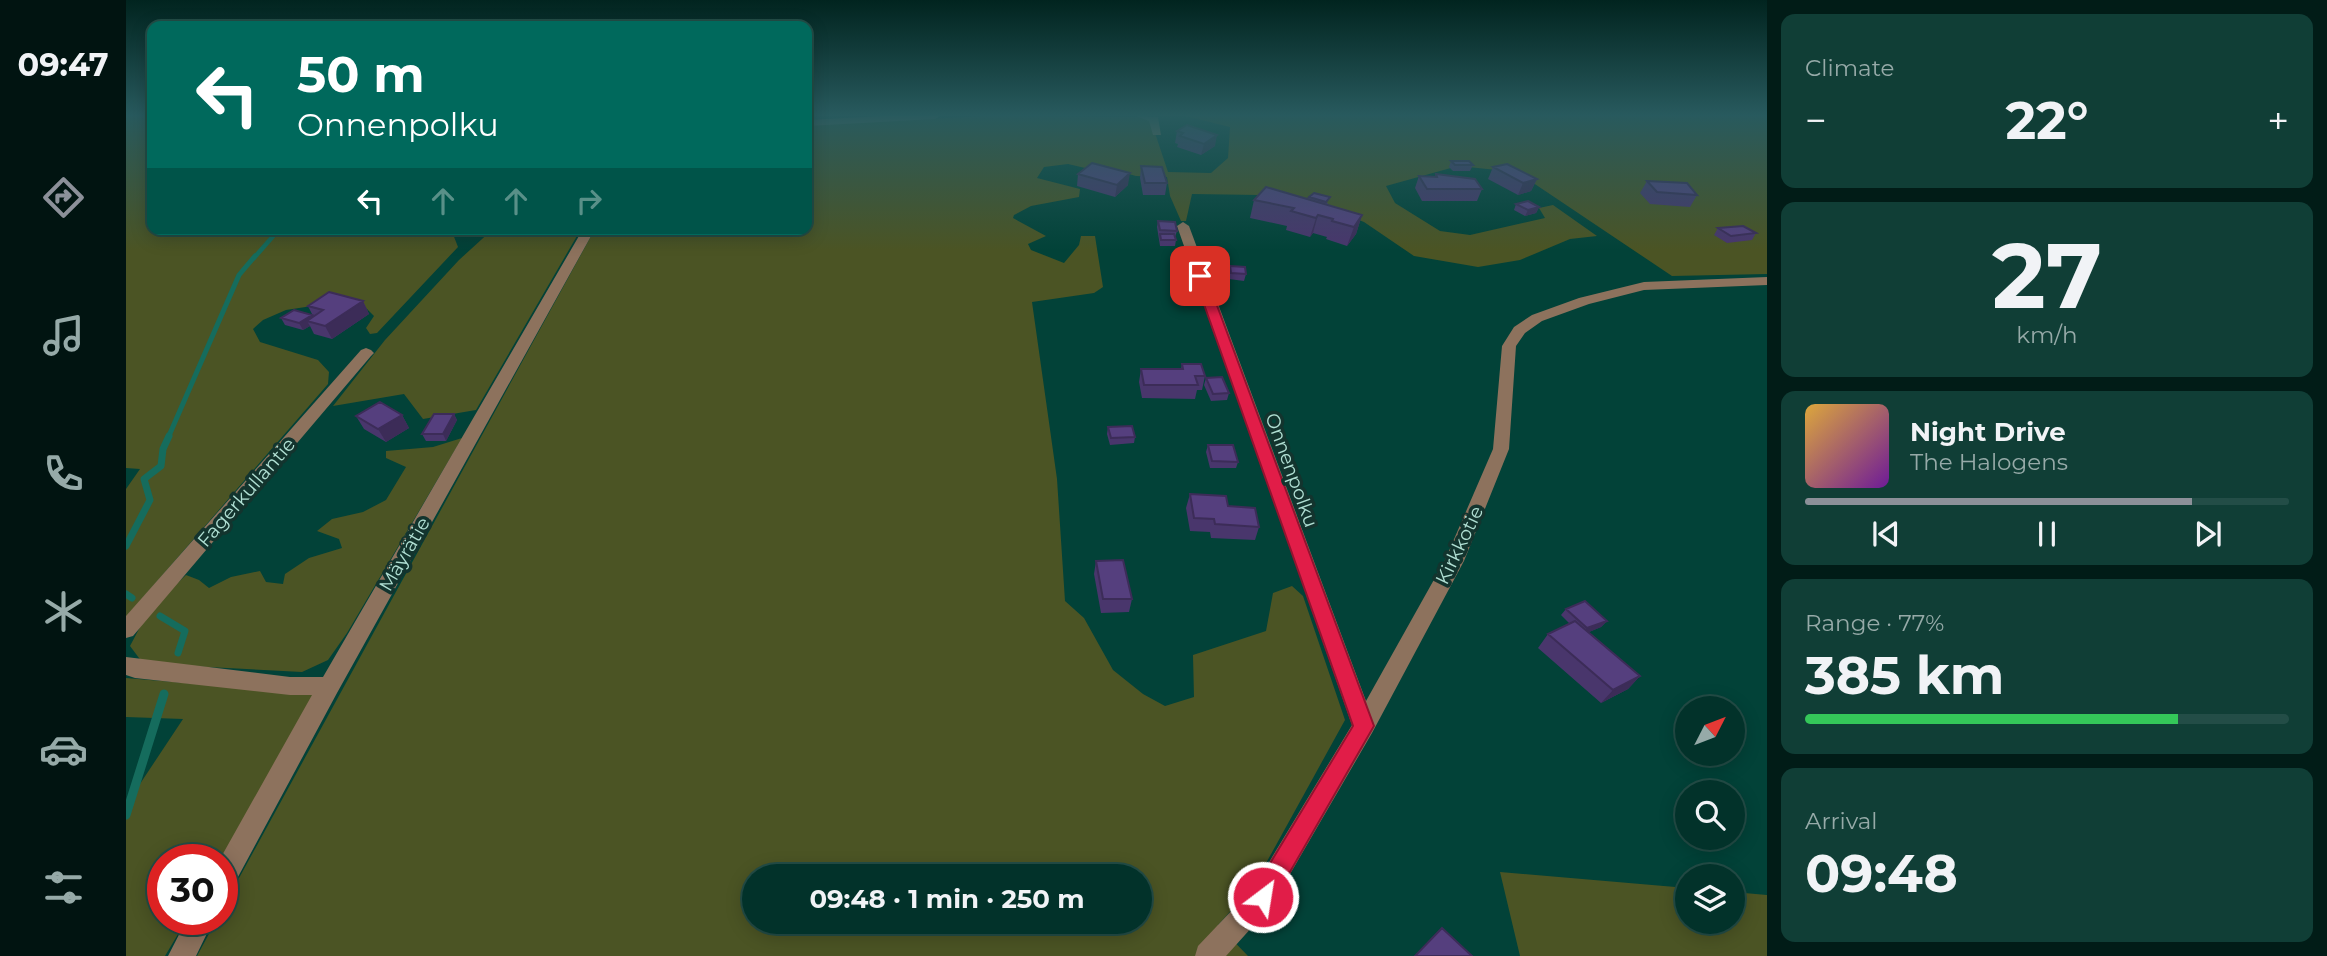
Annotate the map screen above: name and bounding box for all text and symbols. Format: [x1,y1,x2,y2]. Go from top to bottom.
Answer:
text: 09:47 [17,45,109,84]
text: 50 m [297,45,425,104]
icon: left [182,49,273,140]
text: Climate [1805,54,1894,82]
text: 22° [2005,89,2089,152]
text: − [1805,97,1827,144]
text: + [2267,97,2289,144]
text: Onnenpolku [297,105,499,144]
icon: directions [39,173,88,222]
icon: left [351,182,389,220]
icon: ahead [424,182,462,220]
icon: ahead [497,182,535,220]
icon: right [570,182,608,220]
text: 27 [1992,220,2102,331]
pin [1170,246,1230,306]
icon: arrive [1181,257,1219,295]
icon: music [39,311,88,360]
text: km/h [2016,321,2078,349]
street label: Onnenpolku [1260,410,1323,530]
text: Night Drive [1910,416,2066,448]
street label: Fagerkullantie [193,433,300,552]
text: The Halogens [1910,448,2068,476]
icon: phone [39,449,88,498]
street label: Kirkkotie [1431,502,1488,588]
street label: Mäyrätie [374,513,435,595]
icon: previous [1867,515,1905,553]
icon: pause [2028,515,2066,553]
icon: next [2189,515,2227,553]
icon: climate [39,587,88,636]
text: Range · 77% [1805,609,1944,637]
text: 385 km [1805,644,2004,707]
north arrow [1675,696,1745,766]
map controls [1675,696,1745,934]
icon: car [39,725,88,774]
button: search [1675,780,1745,850]
text: Arrival [1805,807,1878,835]
text: 09:48 [1805,842,1958,905]
speed limit sign: 30 [147,844,238,935]
position arrow [1226,860,1300,934]
icon: filters [39,863,88,912]
button: layers [1675,864,1745,934]
text: 09:48 · 1 min · 250 m [809,883,1085,915]

